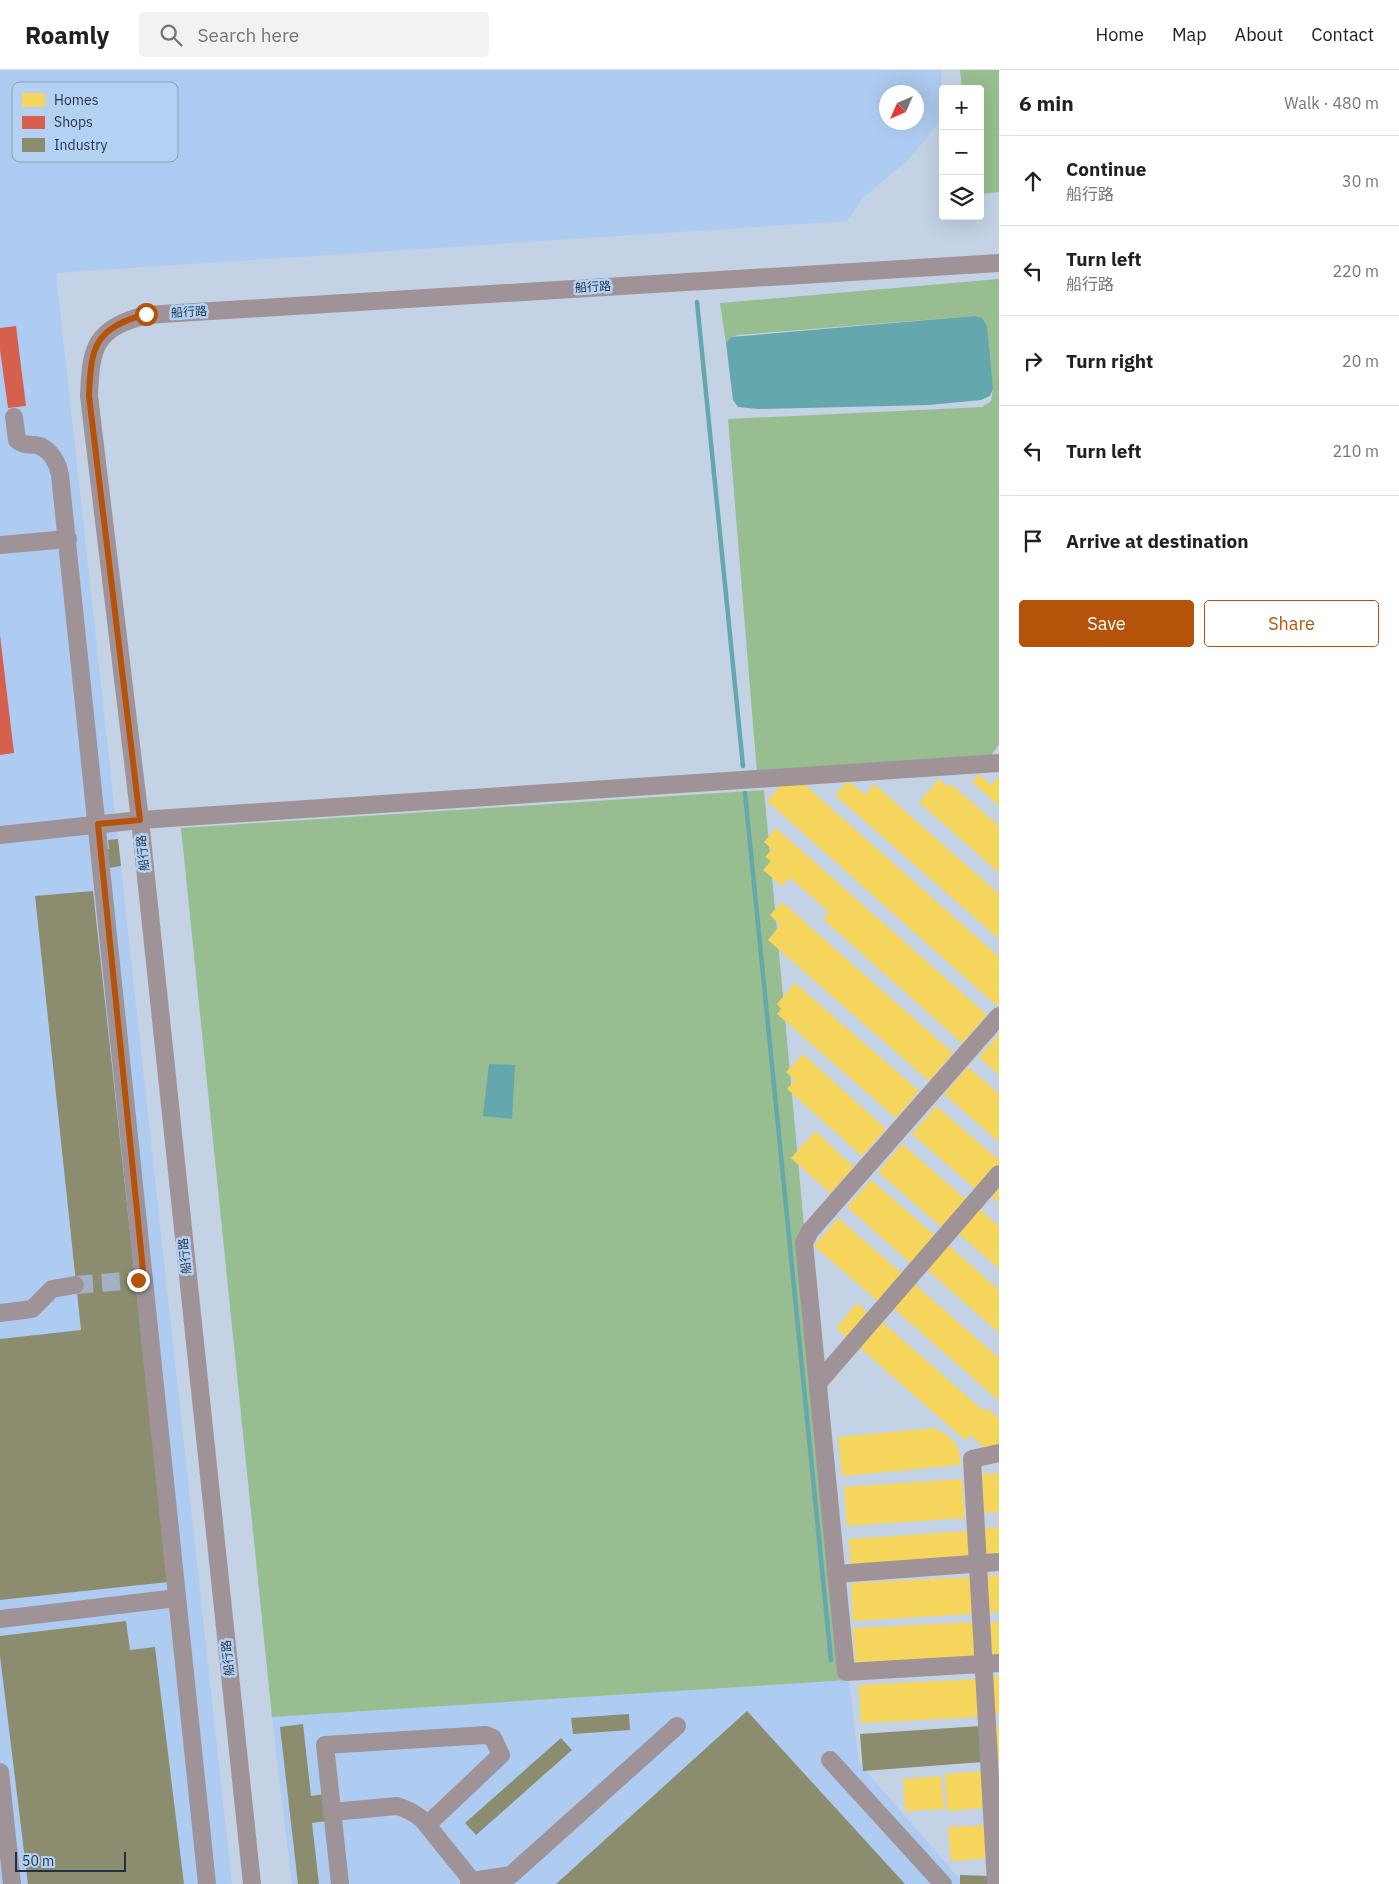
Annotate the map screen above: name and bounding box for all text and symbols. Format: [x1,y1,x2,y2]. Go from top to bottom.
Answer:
search box [139,12,489,57]
text: Roamly [25,19,109,51]
icon: search [157,21,185,49]
text: Search here [197,23,299,47]
text: Home [1096,23,1144,46]
text: Map [1172,23,1207,46]
text: About [1235,23,1283,46]
text: Contact [1311,23,1374,46]
legend [12,82,178,162]
north arrow [879,85,924,130]
map controls [939,85,984,220]
button: + [939,85,984,130]
text: 6 min [1019,89,1074,117]
text: Homes [54,91,99,109]
text: Walk · 480 m [1284,93,1379,113]
text: Shops [54,113,93,131]
button: − [939,130,984,175]
text: Industry [54,136,108,154]
text: Continue [1066,157,1146,181]
icon: ahead [1019,167,1047,195]
text: 30 m [1342,171,1379,191]
button: layers [939,175,984,220]
text: 船行路 [1066,184,1114,204]
text: Turn left [1066,247,1142,271]
icon: left [1019,257,1047,285]
text: 220 m [1332,261,1379,281]
text: 船行路 [1066,274,1114,294]
street label: 船行路 [575,278,611,295]
route start [135,303,158,326]
street label: 船行路 [171,303,207,320]
icon: right [1019,347,1047,375]
text: Turn right [1066,349,1153,373]
text: 20 m [1342,351,1379,371]
icon: left [1019,437,1047,465]
text: Turn left [1066,439,1142,463]
text: 210 m [1332,441,1379,461]
icon: arrive [1019,527,1047,555]
text: Arrive at destination [1066,529,1249,553]
button: Save [1019,600,1194,647]
button: Share [1204,600,1379,647]
street label: 船行路 [133,834,152,872]
street label: 船行路 [175,1237,194,1275]
route end [127,1269,150,1292]
street label: 船行路 [218,1639,237,1677]
scale bar [15,1849,126,1872]
text: 50 m [22,1852,54,1870]

